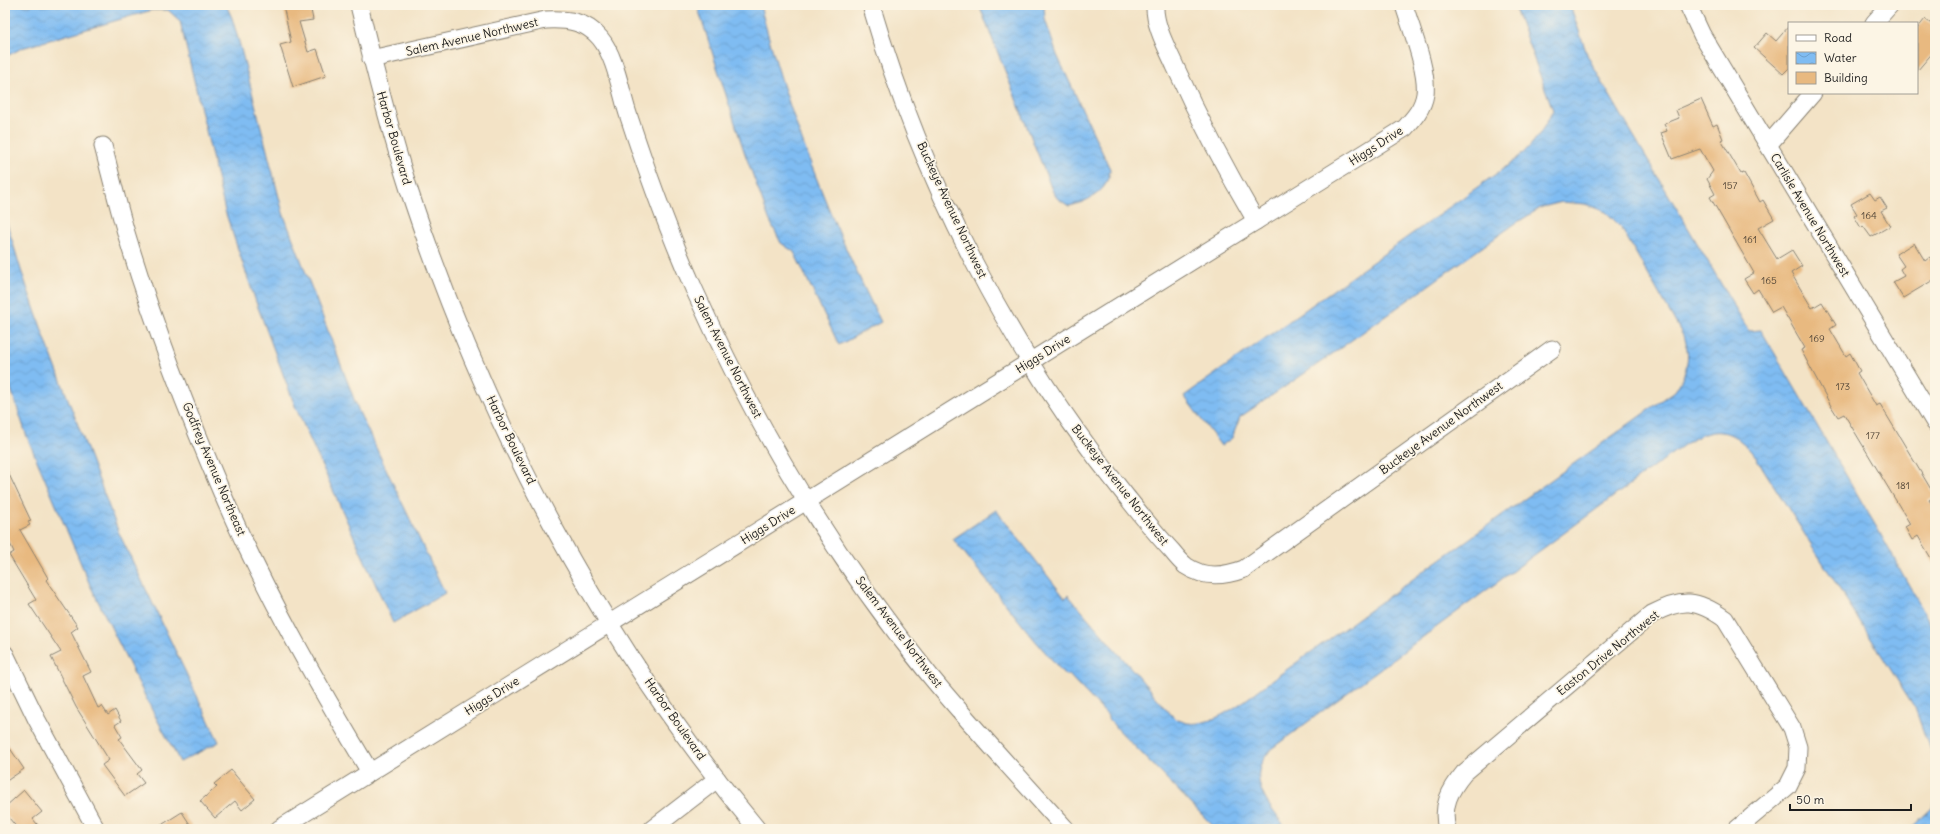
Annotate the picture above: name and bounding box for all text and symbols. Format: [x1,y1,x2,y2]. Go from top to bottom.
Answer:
street label: Salem Avenue Northwest [404,14,539,59]
legend [1788,22,1918,94]
text: Road [1824,30,1852,45]
text: Water [1824,50,1857,65]
text: Building [1824,70,1868,85]
street label: Harbor Boulevard [374,89,415,186]
street label: Higgs Drive [1346,123,1406,169]
street label: Buckeye Avenue Northwest [914,139,991,280]
street label: Carlisle Avenue Northwest [1768,150,1853,279]
house number: 157 [1723,179,1737,192]
house number: 164 [1861,209,1877,222]
house number: 161 [1743,233,1757,246]
house number: 165 [1761,274,1777,287]
street label: Salem Avenue Northwest [691,293,766,420]
street label: Higgs Drive [1013,331,1073,376]
house number: 169 [1809,332,1825,345]
street label: Buckeye Avenue Northwest [1376,378,1505,477]
house number: 173 [1836,380,1851,393]
street label: Harbor Boulevard [484,393,539,487]
street label: Godfrey Avenue Northeast [179,400,249,538]
street label: Buckeye Avenue Northwest [1069,421,1172,548]
house number: 177 [1866,429,1880,442]
house number: 181 [1896,479,1910,492]
street label: Higgs Drive [738,502,798,547]
street label: Salem Avenue Northwest [853,573,946,690]
street label: Easton Drive Northwest [1554,607,1662,698]
street label: Higgs Drive [462,673,522,718]
street label: Harbor Boulevard [642,675,709,763]
scale bar [1790,786,1911,812]
text: 50 m [1796,792,1825,807]

